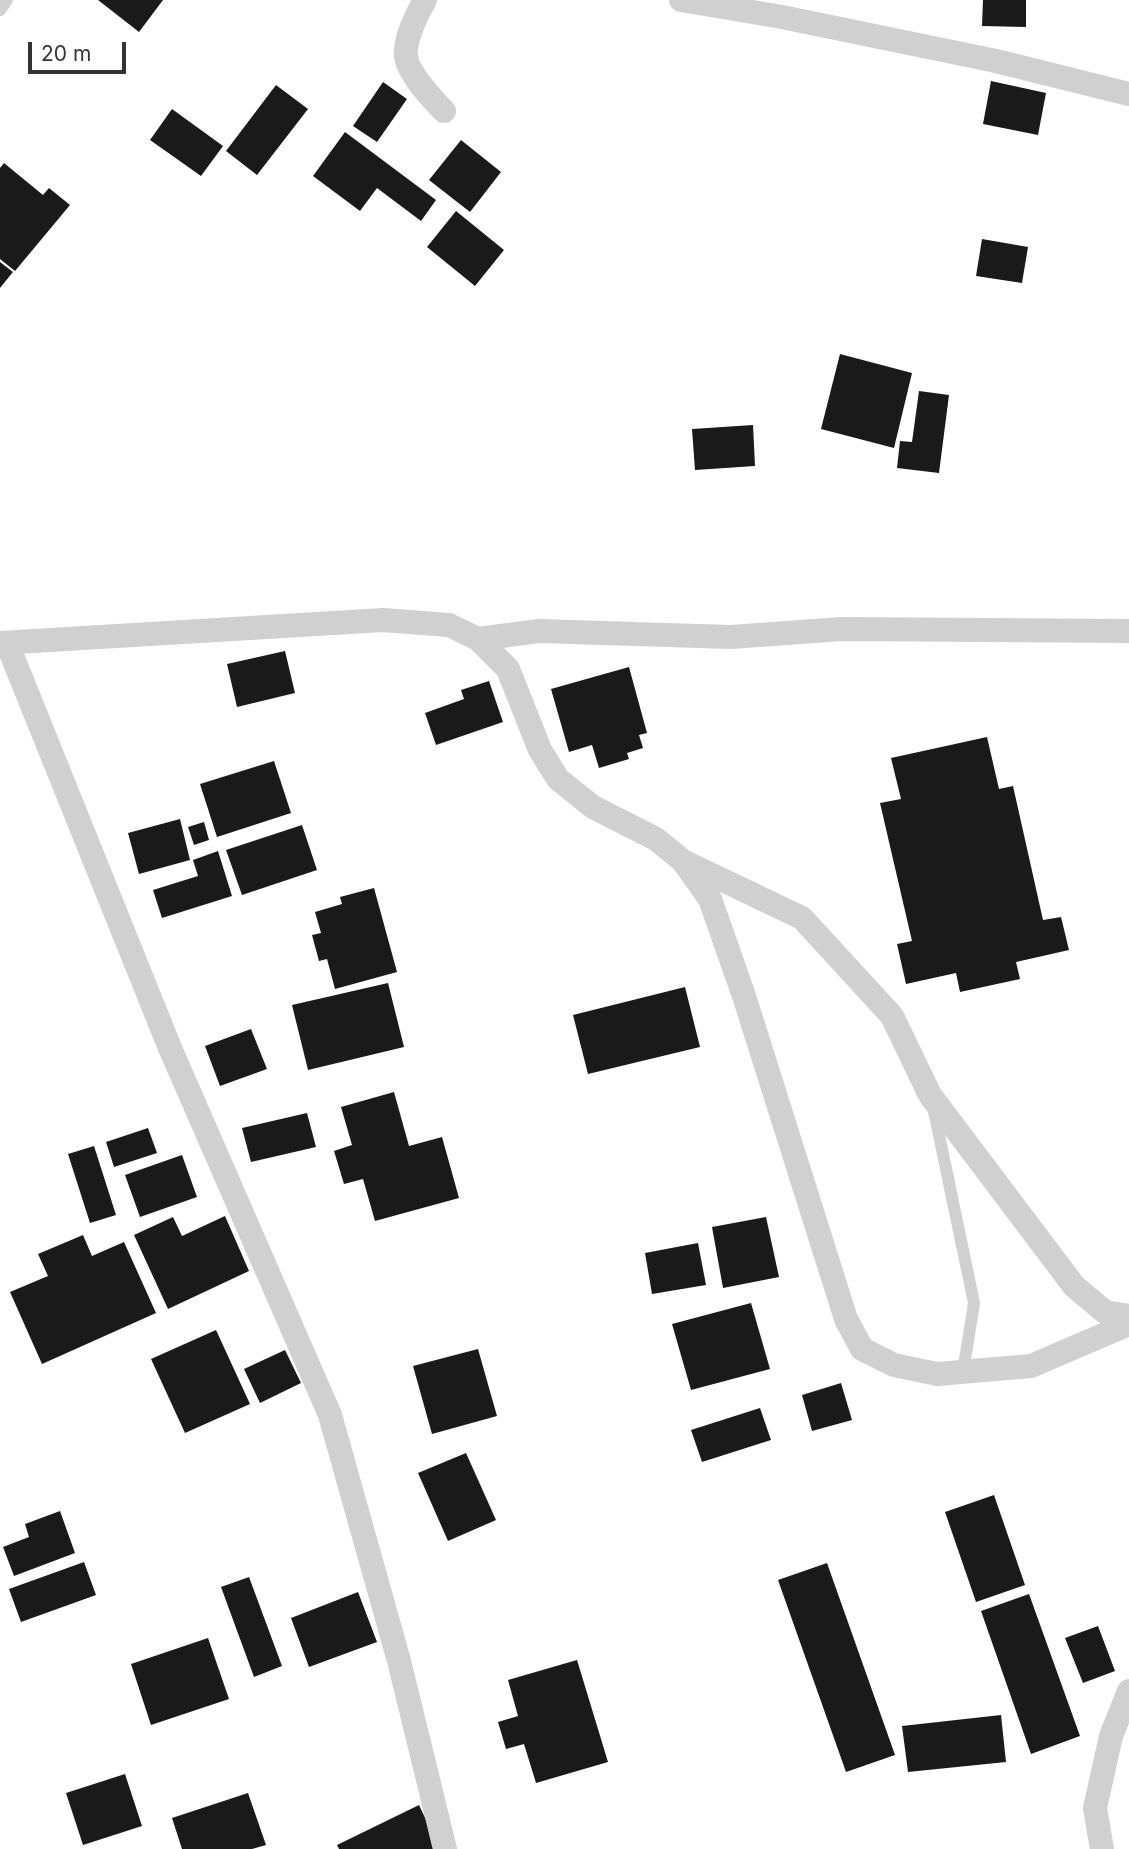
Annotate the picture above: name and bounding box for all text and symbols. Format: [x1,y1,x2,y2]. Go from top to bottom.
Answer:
scale bar [32,28,130,72]
text: 20 m [41,41,91,66]

